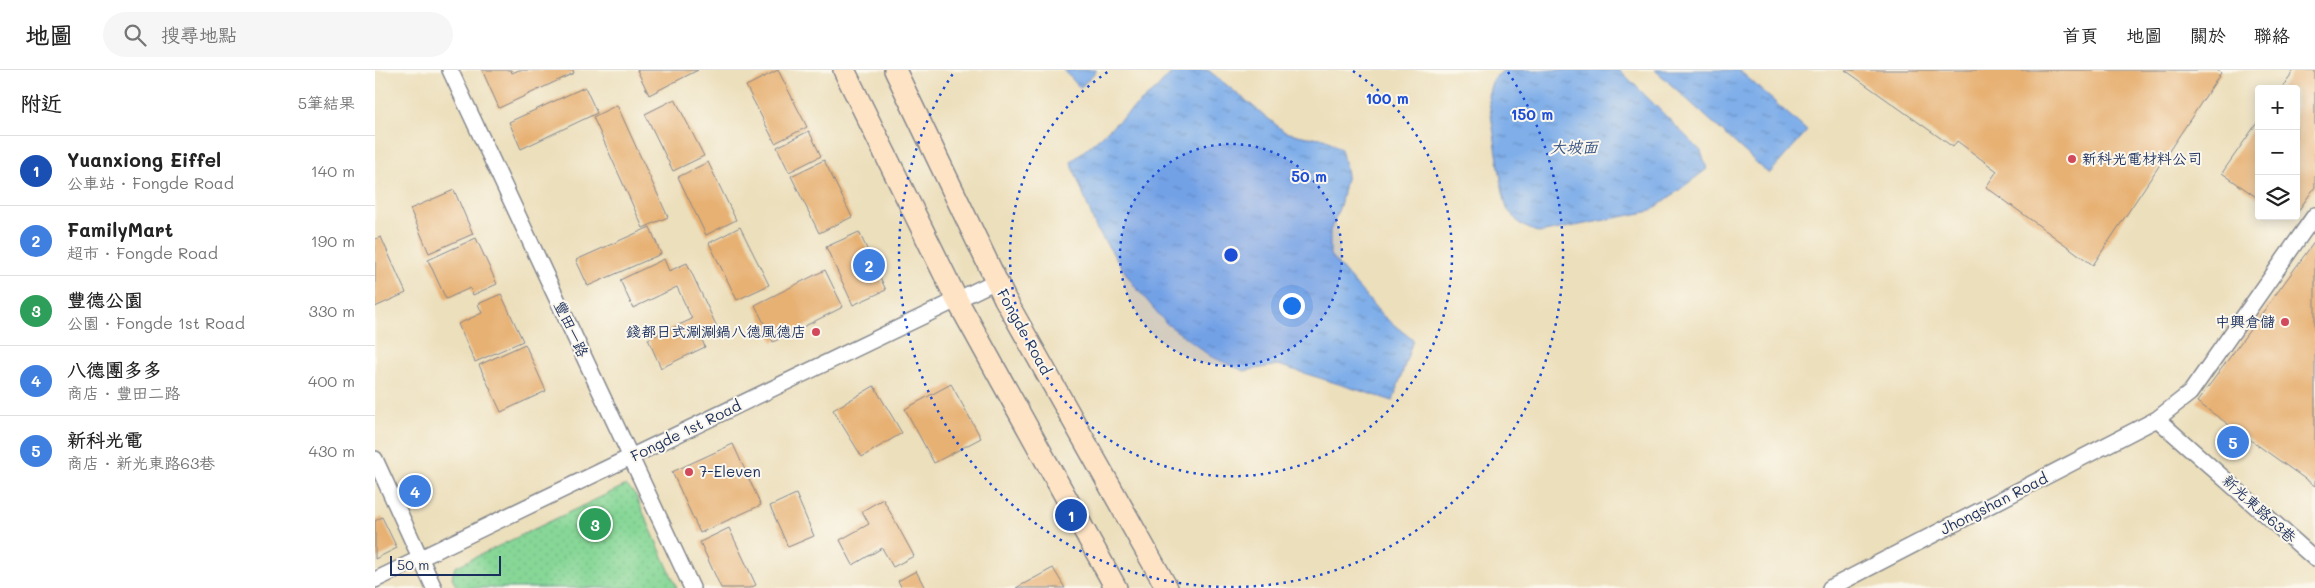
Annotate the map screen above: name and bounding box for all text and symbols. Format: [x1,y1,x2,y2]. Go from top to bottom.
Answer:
search box [103,12,453,57]
text: 地圖 [25,19,73,50]
icon: search [121,21,149,49]
text: 搜尋地點 [161,22,237,47]
text: 首頁 [2062,23,2098,47]
text: 地圖 [2126,23,2162,47]
text: 關於 [2190,23,2226,47]
text: 聯絡 [2254,23,2290,47]
map controls [2255,85,2300,220]
button: + [2255,85,2300,130]
text: 100 m [1365,88,1409,108]
text: 附近 [20,89,62,116]
text: 5筆結果 [298,92,355,113]
text: 150 m [1511,104,1553,124]
button: − [2255,130,2300,175]
water label: 大坡面 [1550,136,1600,157]
text: Yuanxiong Eiffel [67,147,221,172]
place label: 新科光電材料公司 [2082,148,2202,168]
marker: 新科光電材料公司 [2066,153,2078,165]
text: 1 [32,160,40,181]
text: 140 m [311,160,355,181]
text: 50 m [1291,166,1327,186]
text: 公車站 · Fongde Road [67,172,234,193]
button: layers [2255,175,2300,220]
text: FamilyMart [67,217,173,242]
text: 2 [32,230,40,251]
text: 190 m [311,230,355,251]
text: 超市 · Fongde Road [67,242,218,263]
pin: 2 [853,246,885,284]
centre of rings [1222,246,1240,264]
street label: Fongde Road [993,285,1057,378]
text: 豐德公園 [67,287,143,312]
your location [1279,293,1305,319]
street label: 豐田一路 [550,297,594,360]
text: 3 [31,300,41,321]
text: 330 m [309,300,355,321]
place label: 中興倉儲 [2215,311,2275,331]
text: 公園 · Fongde 1st Road [67,312,245,333]
marker: 中興倉儲 [2279,316,2291,328]
place label: 錢都日式涮涮鍋八德風德店 [626,321,806,341]
marker: 錢都日式涮涮鍋八德風德店 [810,326,822,338]
text: 八德團多多 [67,357,162,382]
text: 4 [31,370,41,391]
text: 400 m [308,370,355,391]
text: 商店 · 豐田二路 [67,382,180,403]
street label: Fongde 1st Road [627,395,744,466]
pin: 5 [2217,423,2249,461]
text: 新科光電 [67,427,143,452]
text: 5 [31,440,41,461]
text: 430 m [308,440,355,461]
text: 商店 · 新光東路63巷 [67,452,215,473]
place label: 7-Eleven [699,461,761,481]
marker: 7-Eleven [683,466,695,478]
street label: Jhongshan Road [1936,467,2051,539]
street label: 新光東路63巷 [2218,470,2301,547]
pin: 4 [399,472,431,510]
pin: 1 [1055,496,1087,534]
pin: 3 [579,505,611,543]
scale bar [390,553,501,576]
text: 50 m [397,555,429,574]

